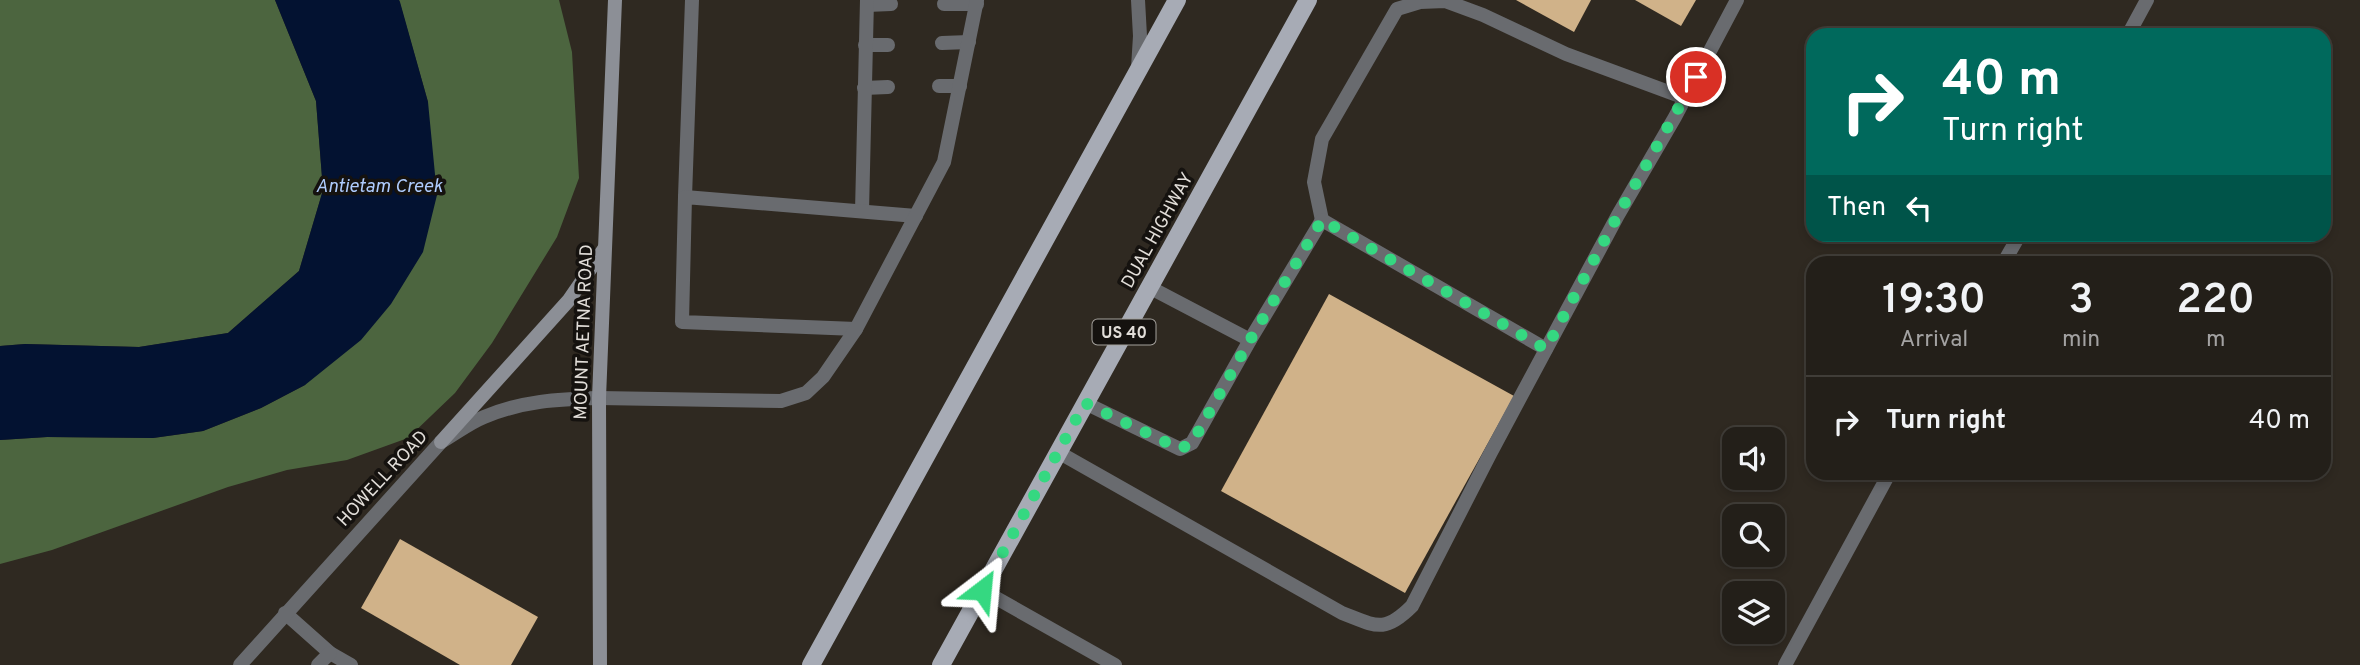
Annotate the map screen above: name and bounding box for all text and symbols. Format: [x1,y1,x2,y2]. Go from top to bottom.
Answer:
pin [1666,47,1726,107]
text: 40 m [1942,51,2061,113]
icon: right [1827,56,1918,147]
icon: arrive [1677,58,1715,96]
text: Turn right [1942,112,2084,152]
street label: DUAL HIGHWAY [1117,169,1200,293]
water label: Antietam Creek [315,175,443,199]
icon: left [1900,189,1938,227]
text: Then [1827,192,1886,225]
street label: MOUNT AETNA ROAD [570,244,599,420]
text: 19:30 [1882,275,1986,328]
text: 3 [2068,275,2094,328]
text: 220 [2176,275,2255,328]
road number: US 40 [1092,320,1156,344]
text: Arrival [1900,326,1968,355]
text: min [2062,326,2100,355]
text: m [2206,326,2225,355]
icon: right [1827,403,1865,441]
text: Turn right [1886,405,2006,438]
text: 40 m [2249,405,2310,438]
street label: HOWELL ROAD [333,426,434,532]
map controls [1722,427,1785,644]
button: sound [1722,427,1785,490]
button: search [1722,504,1785,567]
position arrow [945,553,1019,627]
button: layers [1722,581,1785,644]

